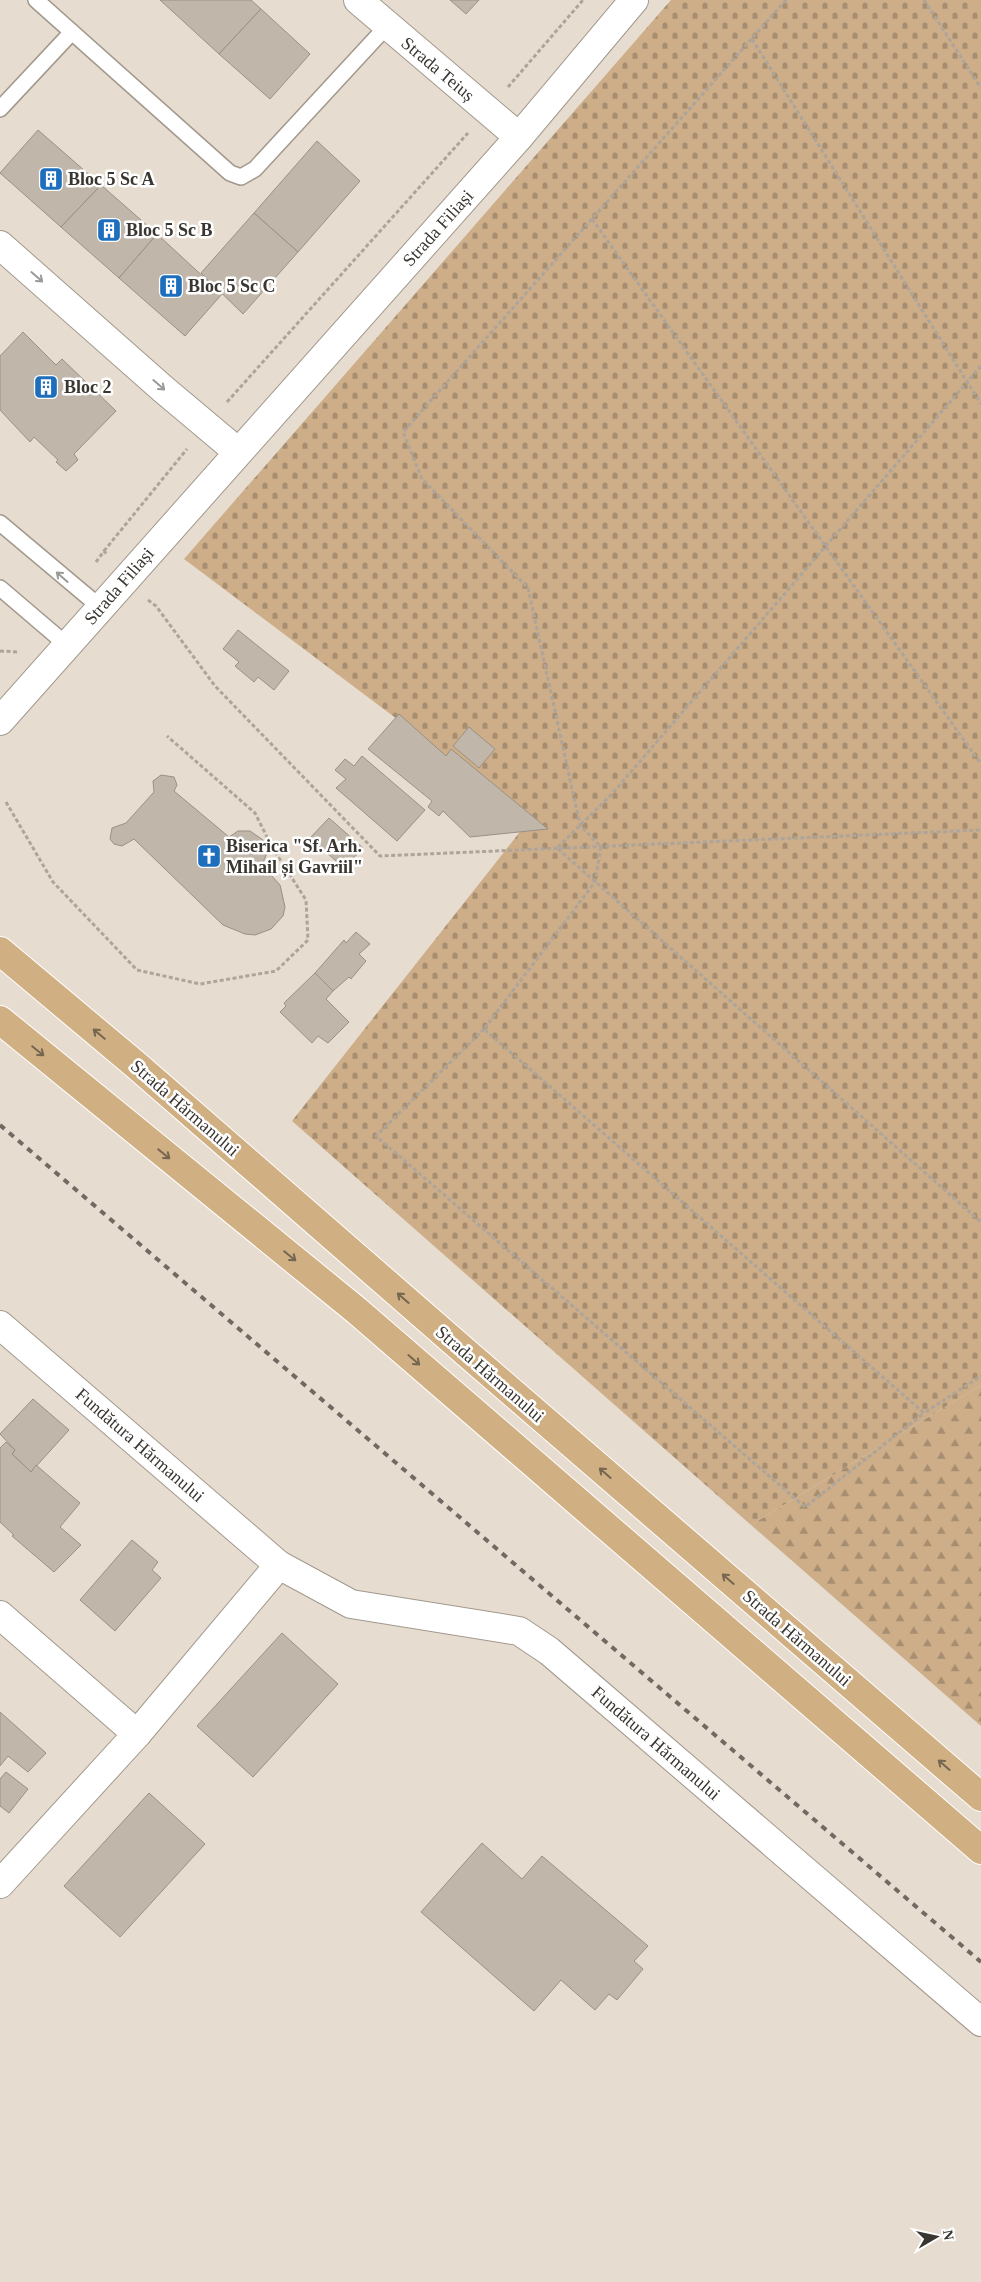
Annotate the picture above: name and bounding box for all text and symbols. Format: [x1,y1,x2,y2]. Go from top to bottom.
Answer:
street label: Strada Teiuș [398,33,478,105]
building icon: Bloc 5 Sc A [38,166,64,192]
place label: Bloc 5 Sc A [68,169,155,189]
street label: Strada Filiași [399,186,477,270]
building icon: Bloc 5 Sc B [96,217,122,243]
place label: Bloc 5 Sc B [126,220,213,240]
one-way arrow [30,272,43,283]
building icon: Bloc 5 Sc C [158,273,184,299]
place label: Bloc 5 Sc C [188,276,276,296]
building icon: Bloc 2 [33,374,59,400]
place label: Bloc 2 [64,377,112,397]
one-way arrow [152,379,165,390]
street label: Strada Filiași [80,543,158,629]
one-way arrow [56,571,69,582]
place label: Biserica "Sf. Arh. Mihail și Gavriil" [226,836,363,878]
church icon: Biserica "Sf. Arh. Mihail și Gavriil" [196,843,222,869]
one-way arrow [92,1028,105,1040]
one-way arrow [31,1045,44,1056]
street label: Strada Hărmanului [127,1056,243,1160]
one-way arrow [157,1148,170,1159]
one-way arrow [283,1251,296,1262]
one-way arrow [396,1292,409,1304]
street label: Strada Hărmanului [432,1322,548,1426]
one-way arrow [408,1355,421,1366]
street label: Fundătura Hărmanului [72,1384,208,1506]
one-way arrow [599,1467,612,1478]
one-way arrow [722,1573,735,1584]
street label: Strada Hărmanului [739,1586,855,1690]
street label: Fundătura Hărmanului [588,1682,724,1804]
one-way arrow [938,1760,951,1771]
north arrow [911,2212,961,2262]
text: N [940,2229,957,2241]

